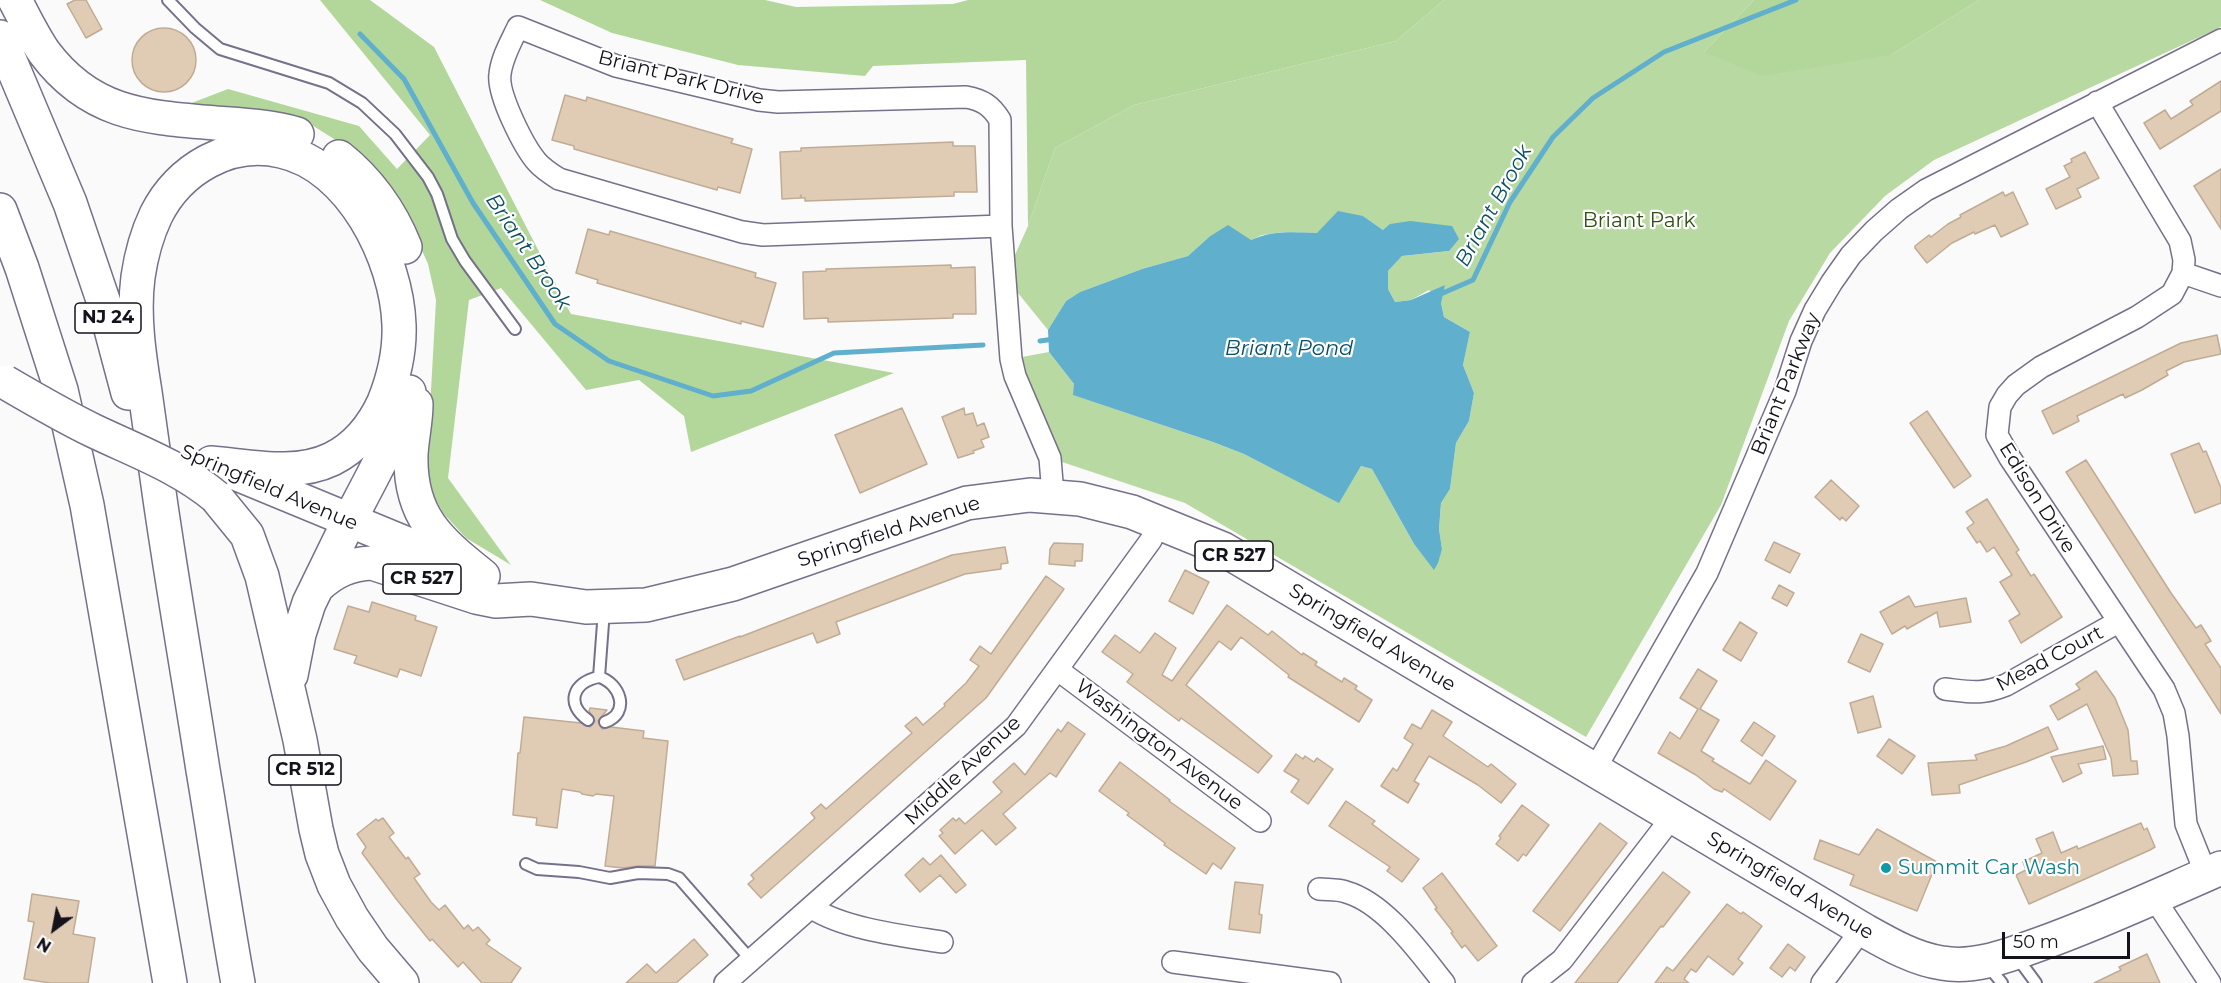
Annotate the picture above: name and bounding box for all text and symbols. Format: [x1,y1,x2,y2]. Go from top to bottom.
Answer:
street label: Briant Park Drive [595,46,767,110]
water label: Briant Brook [1450,141,1538,271]
water label: Briant Brook [480,189,576,315]
park label: Briant Park [1583,209,1695,233]
road number: NJ 24 [75,303,141,333]
street label: Briant Parkway [1746,309,1826,459]
water label: Briant Pond [1225,336,1353,362]
street label: Edison Drive [1994,438,2080,558]
street label: Springfield Avenue [177,440,361,536]
street label: Springfield Avenue [795,491,983,573]
road number: CR 527 [1195,541,1273,571]
road number: CR 527 [383,564,461,594]
street label: Springfield Avenue [1284,579,1460,697]
street label: Mead Court [1992,621,2108,697]
street label: Washington Avenue [1071,674,1247,816]
street label: Middle Avenue [900,711,1026,831]
road number: CR 512 [269,755,341,785]
street label: Springfield Avenue [1702,827,1878,945]
place label: Summit Car Wash [1898,856,2080,880]
marker: Summit Car Wash [1879,861,1893,875]
north arrow [24,899,84,959]
scale bar [2005,920,2132,958]
text: 50 m [2013,931,2059,953]
text: N [34,933,55,956]

